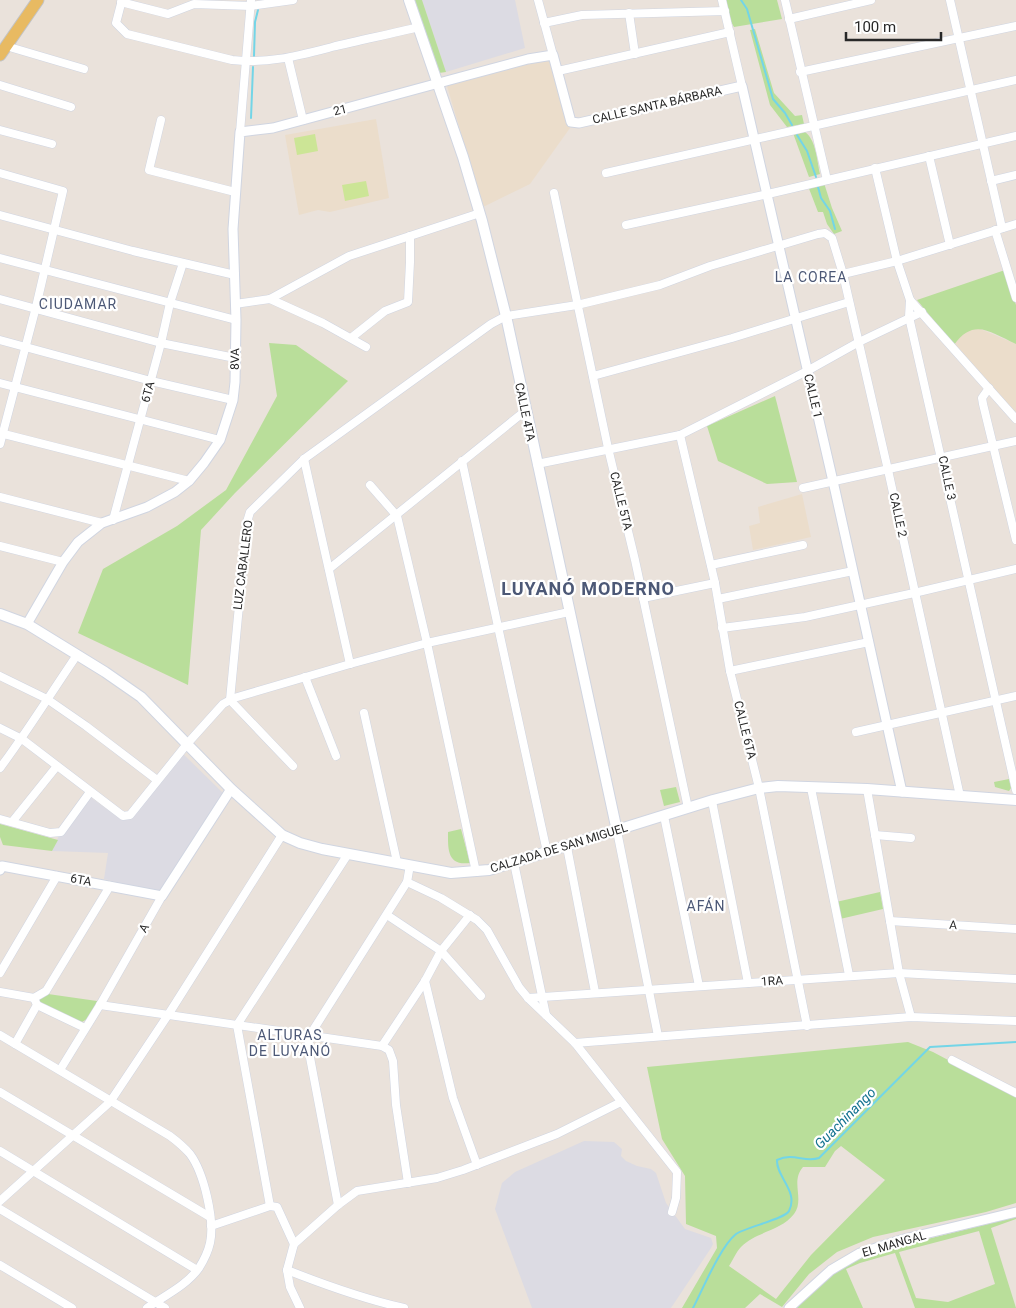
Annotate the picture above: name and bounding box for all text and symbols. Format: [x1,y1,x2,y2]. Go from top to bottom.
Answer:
scale bar [846,10,941,42]
text: 100 m [854,18,896,36]
street label: CALLE SANTA BÁRBARA [591,82,723,127]
street label: 21 [332,102,348,118]
district label: LA COREA [775,269,847,285]
district label: CIUDAMAR [39,296,117,312]
street label: 8VA [228,348,242,370]
street label: CALLE 1 [801,372,825,420]
street label: 6TA [138,380,158,404]
street label: CALLE 4TA [512,381,538,443]
street label: CALLE 3 [935,454,959,502]
street label: CALLE 5TA [607,470,635,532]
street label: CALLE 2 [886,491,910,539]
street label: LUZ CABALLERO [231,519,255,611]
district label: LUYANÓ MODERNO [501,578,675,599]
street label: CALLE 6TA [731,699,759,761]
street label: CALZADA DE SAN MIGUEL [489,820,630,876]
street label: 6TA [69,871,93,889]
district label: AFÁN [687,897,725,914]
street label: A [949,918,957,932]
street label: A [136,921,152,935]
street label: 1RA [761,973,784,989]
district label: ALTURAS DE LUYANÓ [249,1027,331,1059]
water label: Guachinango [811,1084,879,1152]
street label: EL MANGAL [860,1228,928,1260]

